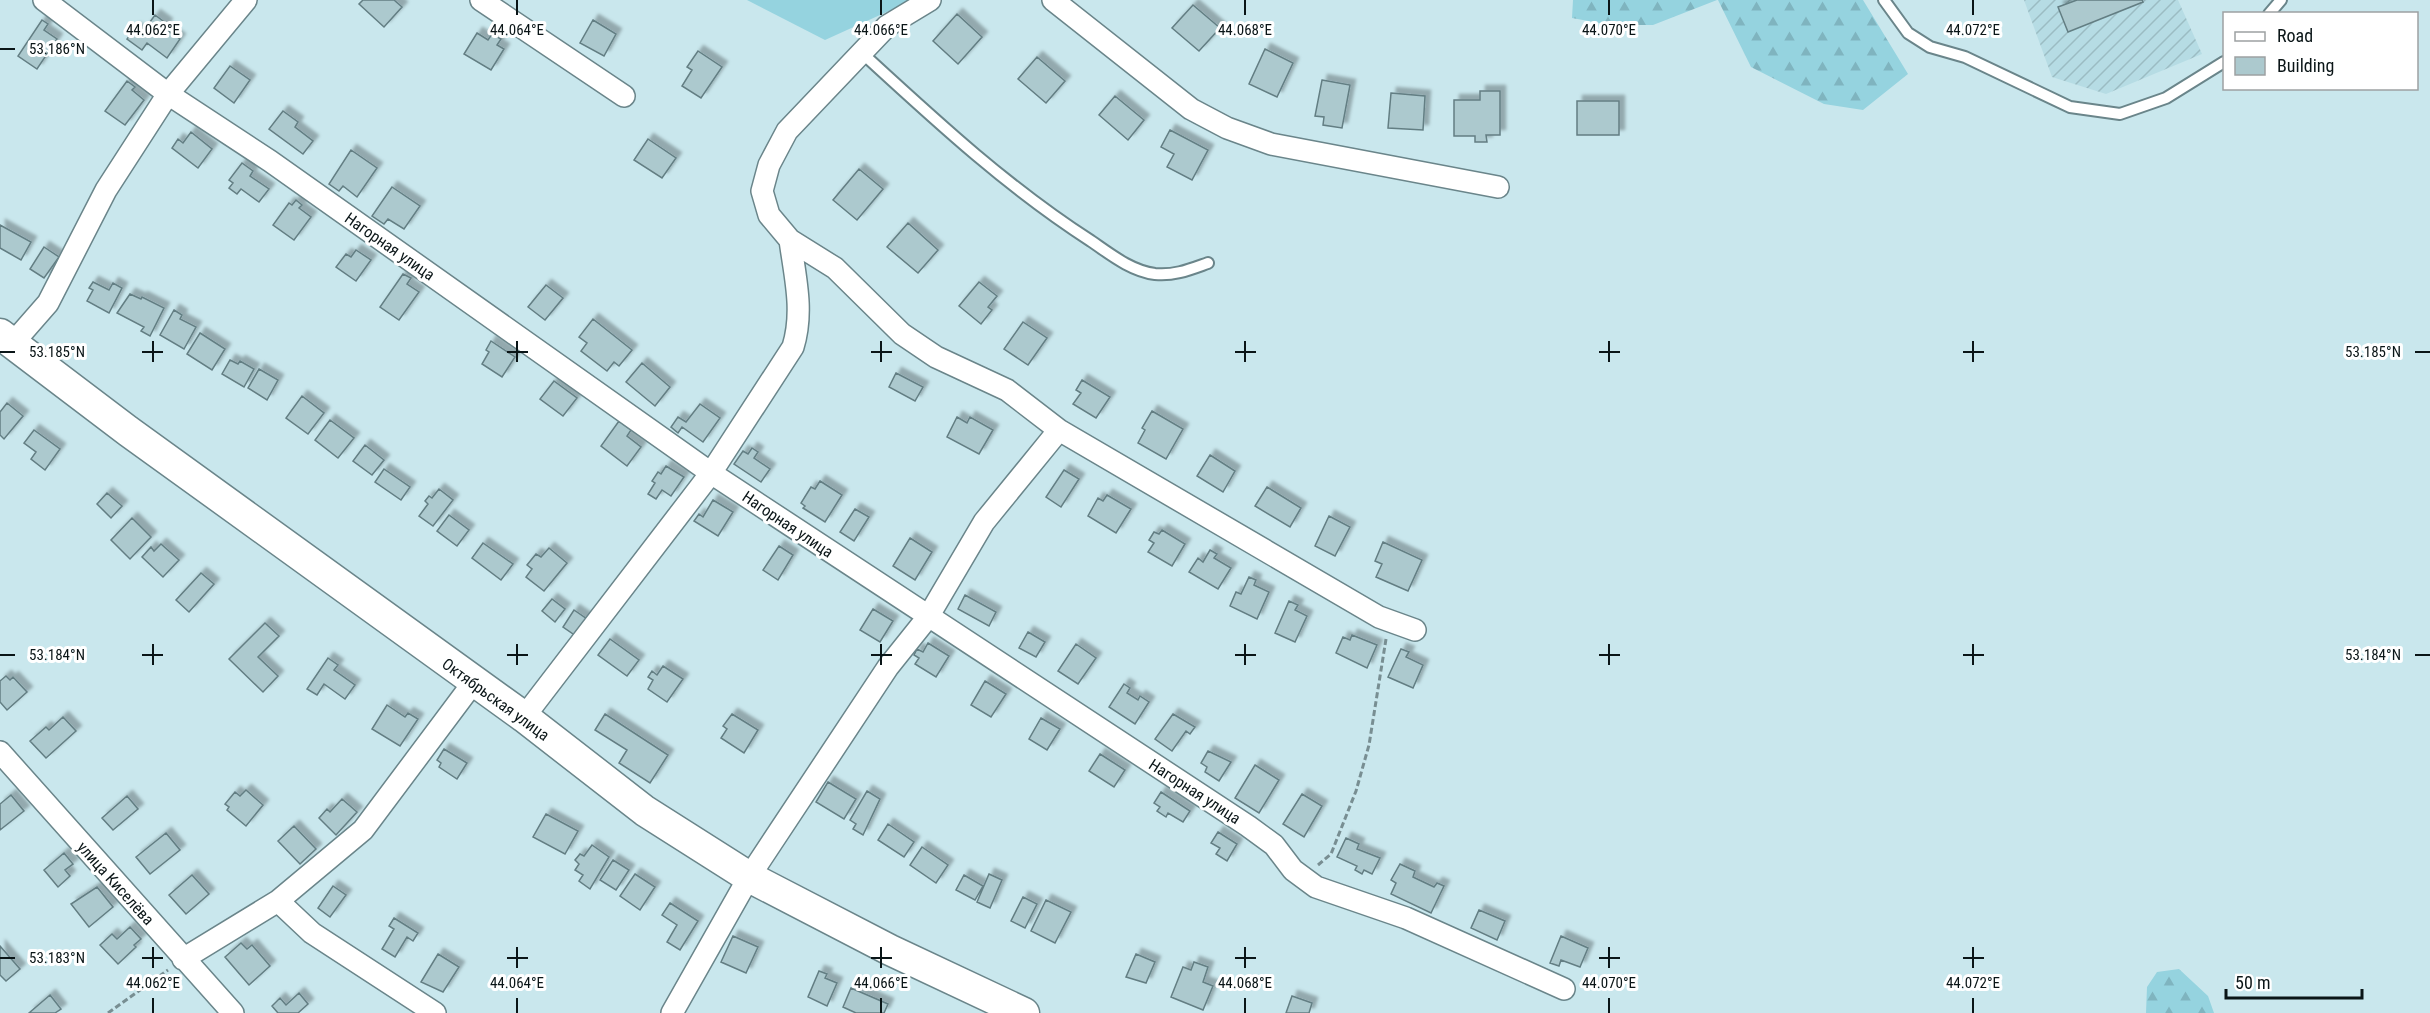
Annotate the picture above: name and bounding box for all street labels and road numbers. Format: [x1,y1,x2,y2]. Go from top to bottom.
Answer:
street label: Нагорная улица [341,208,438,284]
street label: Нагорная улица [739,487,837,562]
street label: Октябрьская улица [438,654,553,745]
street label: Нагорная улица [1145,755,1244,828]
street label: улица Киселёва [73,838,158,929]

